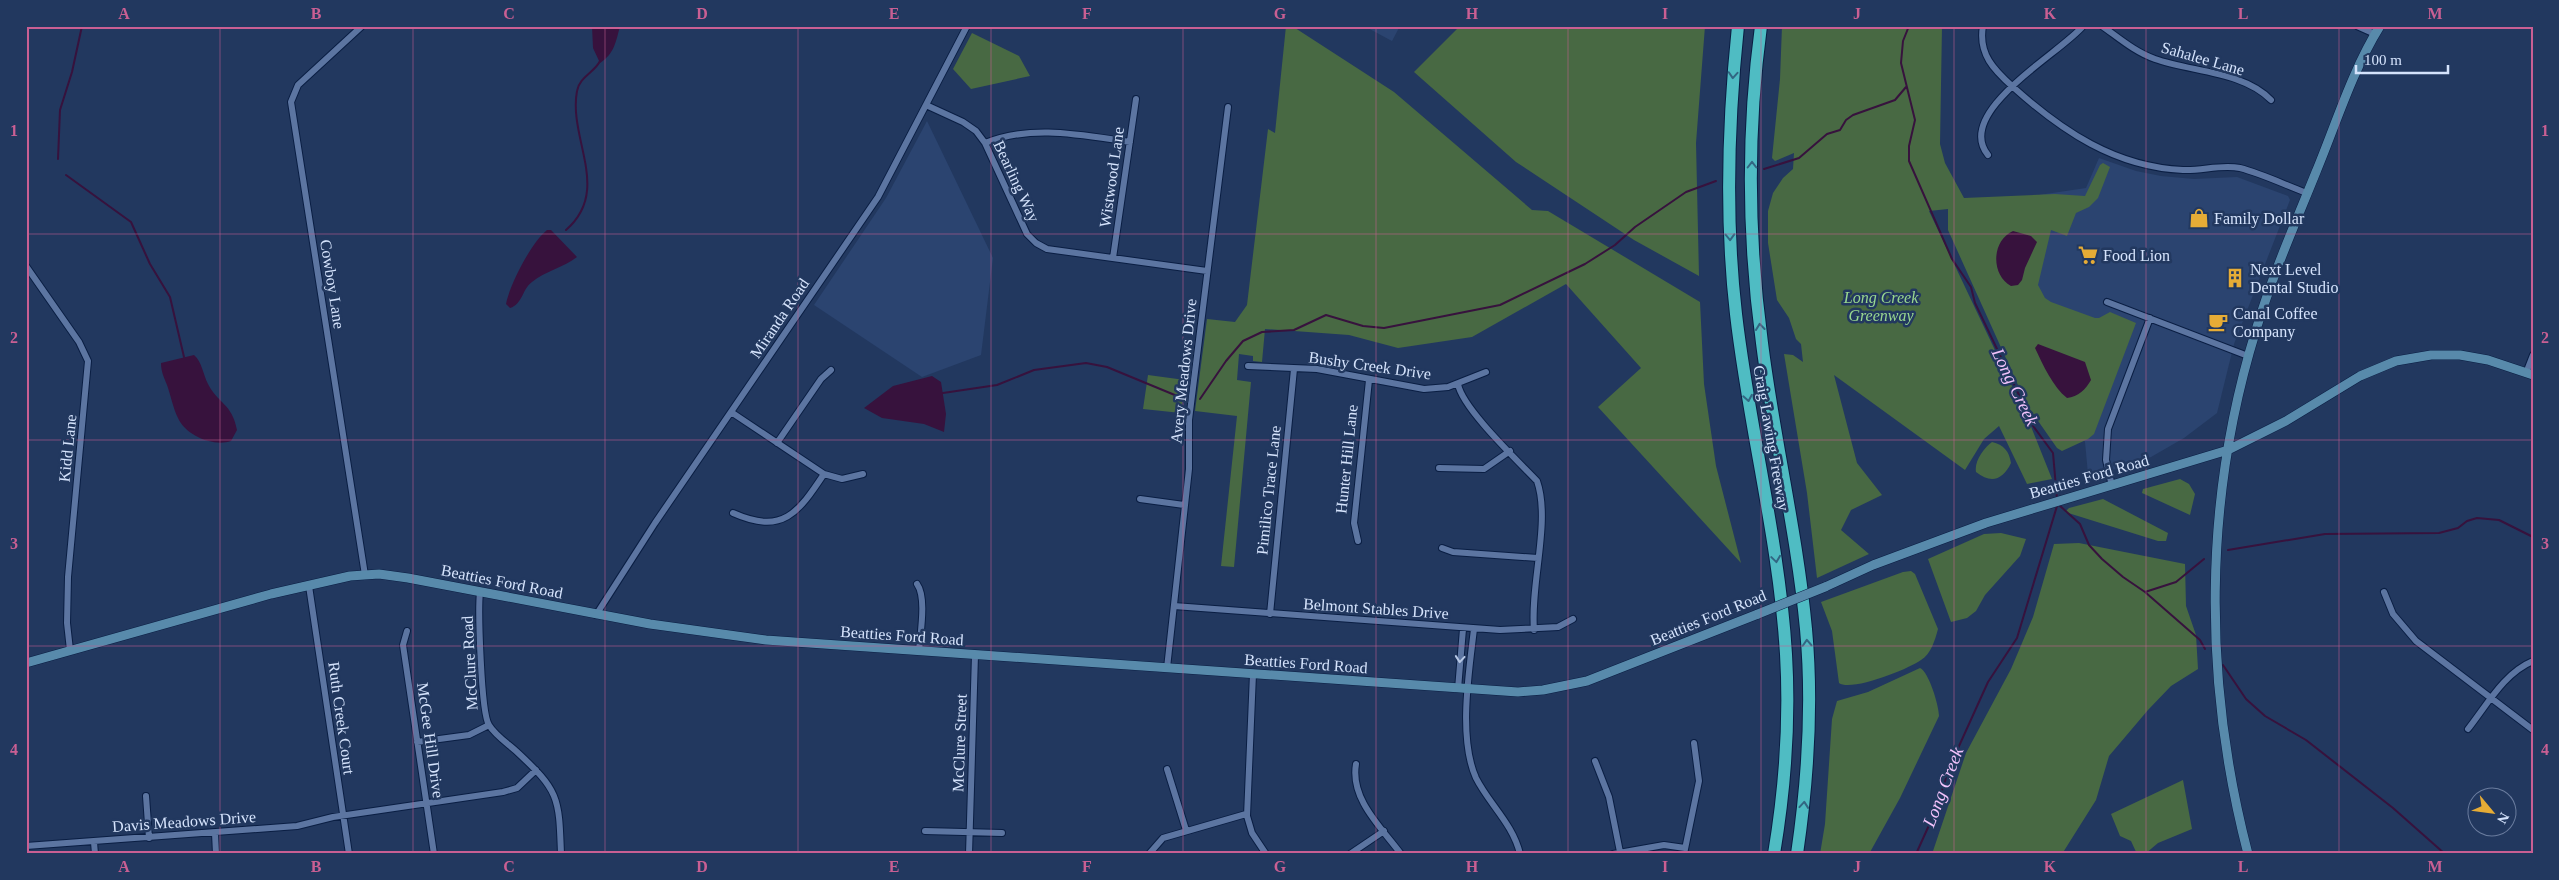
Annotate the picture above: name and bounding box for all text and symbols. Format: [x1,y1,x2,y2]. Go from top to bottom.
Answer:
text: A [118,5,130,22]
text: B [311,5,322,22]
text: C [503,5,515,22]
text: D [696,5,708,22]
text: E [889,5,899,22]
text: F [1082,5,1092,22]
text: G [1274,5,1287,22]
text: H [1466,5,1479,22]
text: I [1662,5,1668,22]
text: J [1853,5,1861,22]
text: K [2044,5,2057,22]
text: L [2238,5,2248,22]
text: M [2427,5,2443,22]
street label: Sahalee Lane [2159,38,2246,78]
scale bar [2356,42,2449,74]
text: 100 m [2364,52,2402,68]
one-way arrow [1728,71,1739,79]
text: 1 [10,122,18,139]
text: 1 [2541,122,2549,139]
street label: Wistwood Lane [1096,126,1127,228]
street label: Bearling Way [989,138,1043,225]
one-way arrow [1747,160,1757,168]
shop icon: Family Dollar [2188,207,2210,229]
place label: Family Dollar [2214,210,2305,228]
one-way arrow [1725,234,1735,241]
street label: Cowboy Lane [316,238,348,330]
supermarket icon: Food Lion [2077,244,2099,266]
place label: Food Lion [2103,247,2170,264]
place label: Next Level Dental Studio [2250,261,2338,296]
building icon: Next Level Dental Studio [2224,267,2246,289]
street label: Miranda Road [747,275,812,361]
park label: Long Creek Greenway [1843,289,1919,325]
street label: Avery Meadows Drive [1167,298,1201,444]
place label: Canal Coffee Company [2233,305,2318,341]
cafe icon: Canal Coffee Company [2207,311,2229,333]
one-way arrow [1755,323,1766,331]
text: 2 [10,329,18,346]
text: 2 [2541,329,2549,346]
water label: Long Creek [1987,344,2043,430]
street label: Bushy Creek Drive [1307,348,1432,383]
street label: Craig Lawing Freeway [1749,364,1793,512]
one-way arrow [1743,394,1753,403]
street label: Hunter Hill Lane [1332,404,1361,514]
street label: Kidd Lane [55,413,80,483]
street label: Pimilico Trace Lane [1253,425,1284,555]
street label: Beatties Ford Road [2027,451,2151,502]
text: 3 [10,535,18,552]
text: 3 [2541,535,2549,552]
one-way arrow [1770,554,1780,563]
street label: Beatties Ford Road [440,561,564,602]
street label: Beatties Ford Road [1648,586,1769,648]
street label: Belmont Stables Drive [1303,595,1449,622]
street label: McClure Road [459,615,480,711]
street label: Beatties Ford Road [840,623,964,648]
one-way arrow [1802,639,1813,647]
street label: Beatties Ford Road [1244,651,1368,676]
one-way arrow [1455,655,1466,663]
street label: Ruth Creek Court [325,661,358,776]
street label: McGee Hill Drive [414,681,447,799]
street label: McClure Street [949,693,970,792]
text: 4 [10,741,18,758]
text: 4 [2541,741,2549,758]
water label: Long Creek [1918,743,1968,831]
north arrow [2466,788,2516,838]
one-way arrow [1798,801,1809,809]
street label: Davis Meadows Drive [112,808,256,835]
text: N [2494,810,2512,826]
text: A [118,858,130,875]
text: B [311,858,322,875]
text: C [503,858,515,875]
text: D [696,858,708,875]
text: E [889,858,899,875]
text: F [1082,858,1092,875]
text: G [1274,858,1287,875]
text: H [1466,858,1479,875]
text: I [1662,858,1668,875]
text: J [1853,858,1861,875]
text: K [2044,858,2057,875]
text: L [2238,858,2248,875]
text: M [2427,858,2443,875]

